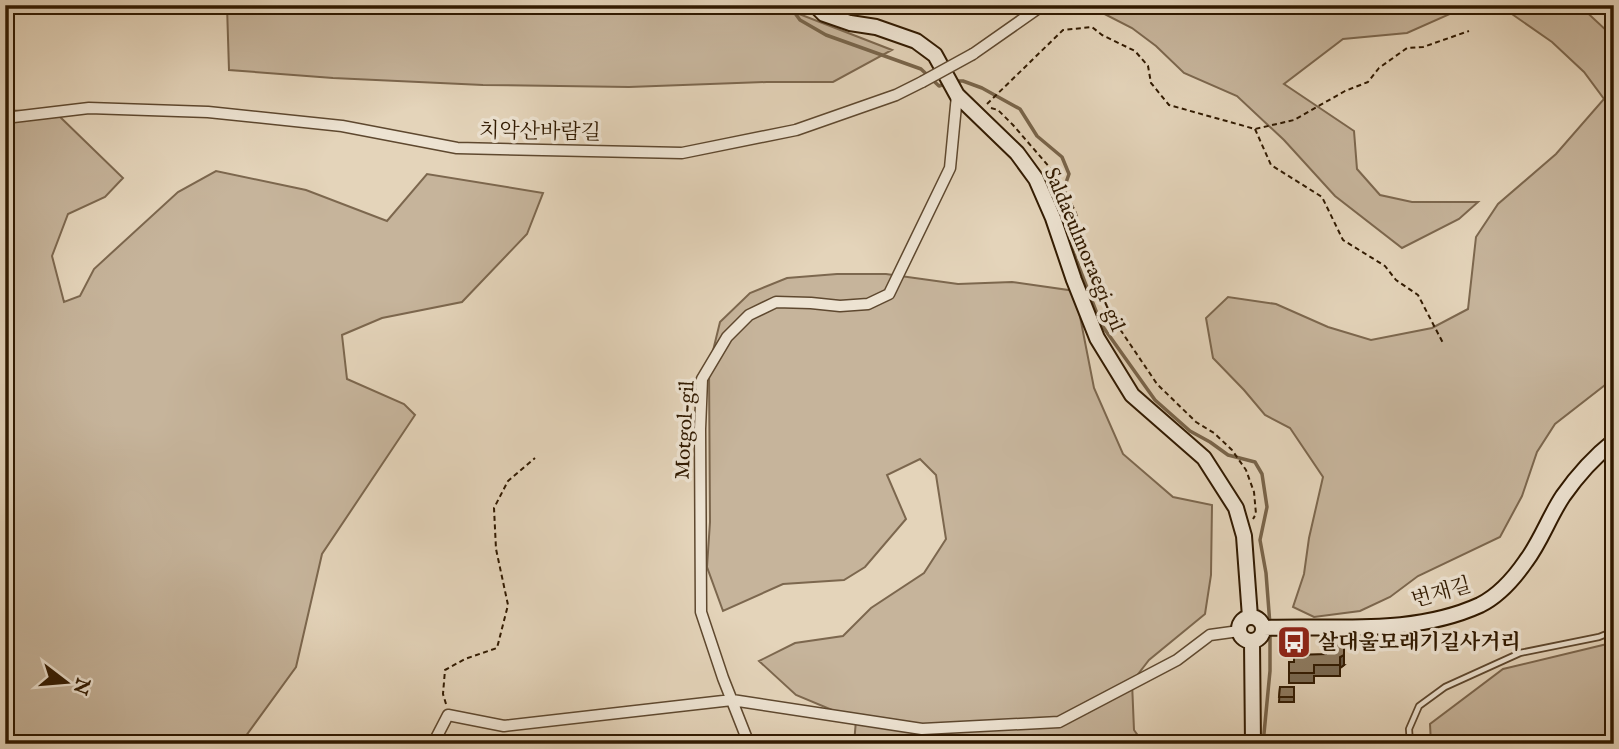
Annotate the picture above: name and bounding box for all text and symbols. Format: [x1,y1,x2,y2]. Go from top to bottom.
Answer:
street label: 치악산바람길 [479,118,601,147]
street label: Saldaeulmoraegi-gil [1037,164,1130,336]
street label: Motgol-gil [669,380,702,480]
street label: 번재길 [1408,572,1474,615]
bus stop icon: 살대울모래기길사거리 [1275,623,1313,661]
place label: 살대울모래기길사거리 [1318,630,1521,657]
north arrow [32,648,102,718]
text: N [66,674,94,698]

